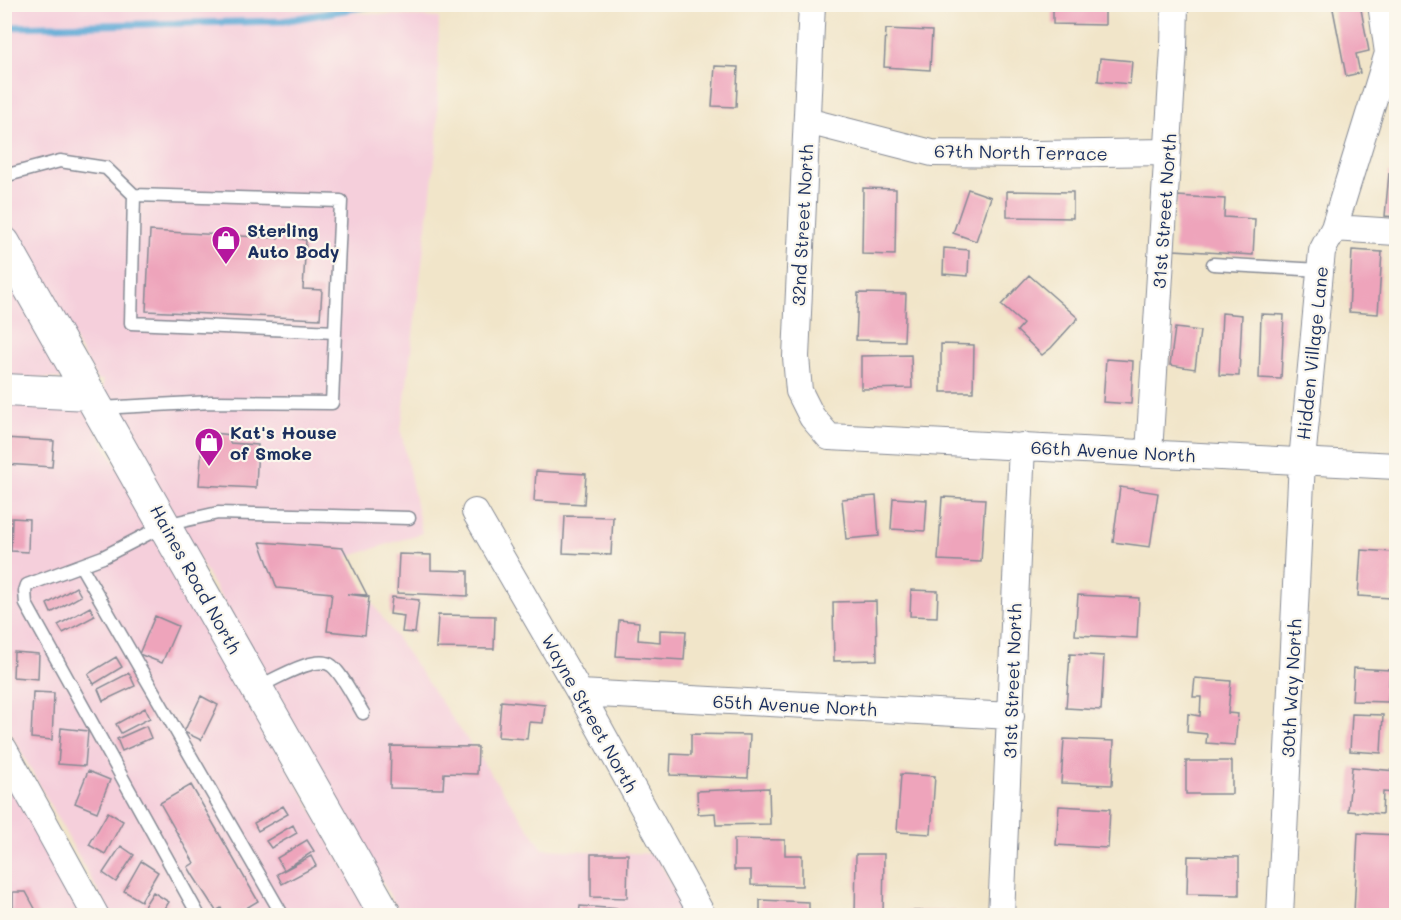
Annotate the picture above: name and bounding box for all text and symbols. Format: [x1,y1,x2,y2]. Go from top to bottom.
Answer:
street label: 31st Street North [1147,133,1181,289]
street label: 67th North Terrace [934,138,1108,166]
street label: 32nd Street North [786,144,818,306]
place label: Sterling Auto Body [247,218,340,263]
shop icon: Sterling Auto Body [210,224,242,266]
street label: Hidden Village Lane [1291,265,1333,441]
place label: Kat's House of Smoke [230,420,337,465]
shop icon: Kat's House of Smoke [193,426,225,468]
street label: 66th Avenue North [1030,435,1196,467]
street label: Haines Road North [145,500,247,658]
street label: 31st Street North [997,603,1027,759]
street label: 30th Way North [1275,618,1307,758]
street label: Wayne Street North [536,630,644,796]
street label: 65th Avenue North [712,689,878,721]

